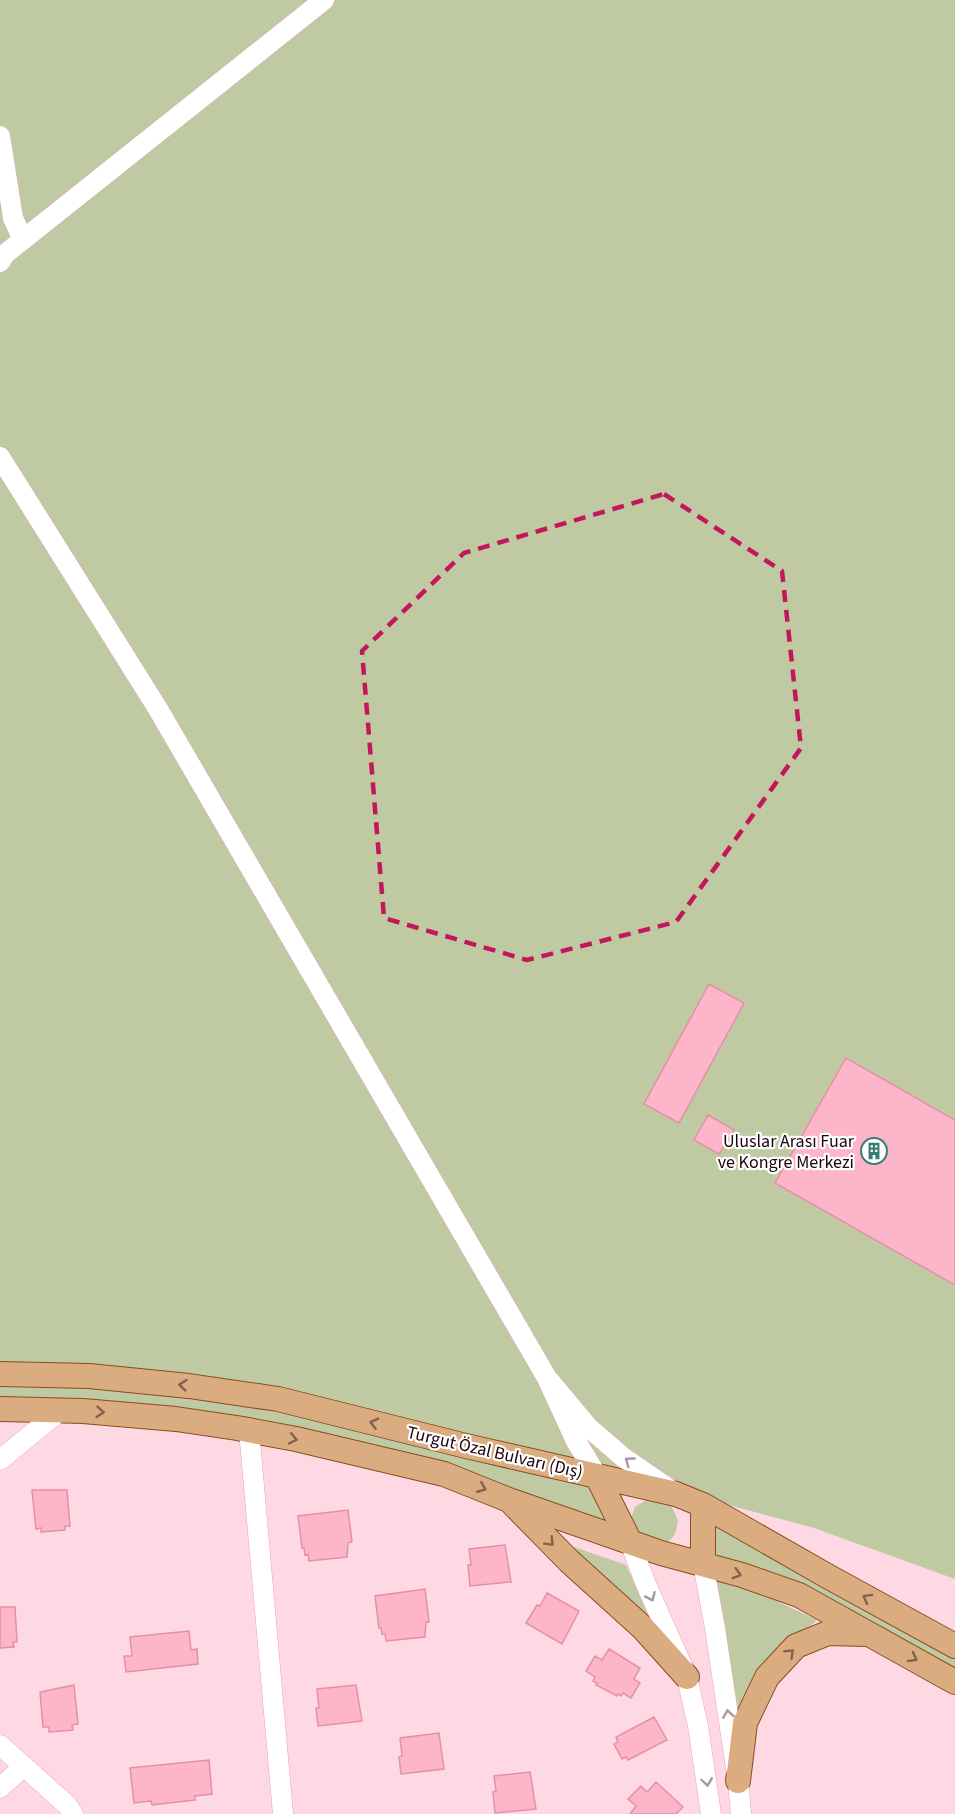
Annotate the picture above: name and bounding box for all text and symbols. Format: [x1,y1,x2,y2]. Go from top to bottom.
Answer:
place label: Uluslar Arası Fuar ve Kongre Merkezi [718,1129,855,1175]
building icon: Uluslar Arası Fuar ve Kongre Merkezi [859,1136,889,1166]
one-way arrow [179,1380,188,1392]
one-way arrow [96,1406,105,1419]
one-way arrow [370,1417,380,1430]
street label: Turgut Özal Bulvarı (Dış) [404,1420,585,1485]
one-way arrow [288,1432,298,1445]
one-way arrow [624,1457,635,1468]
one-way arrow [475,1481,486,1493]
one-way arrow [543,1534,554,1545]
one-way arrow [732,1567,742,1579]
one-way arrow [644,1590,656,1601]
one-way arrow [863,1594,873,1605]
one-way arrow [783,1649,793,1660]
one-way arrow [906,1651,917,1662]
one-way arrow [723,1710,735,1719]
one-way arrow [700,1778,712,1787]

